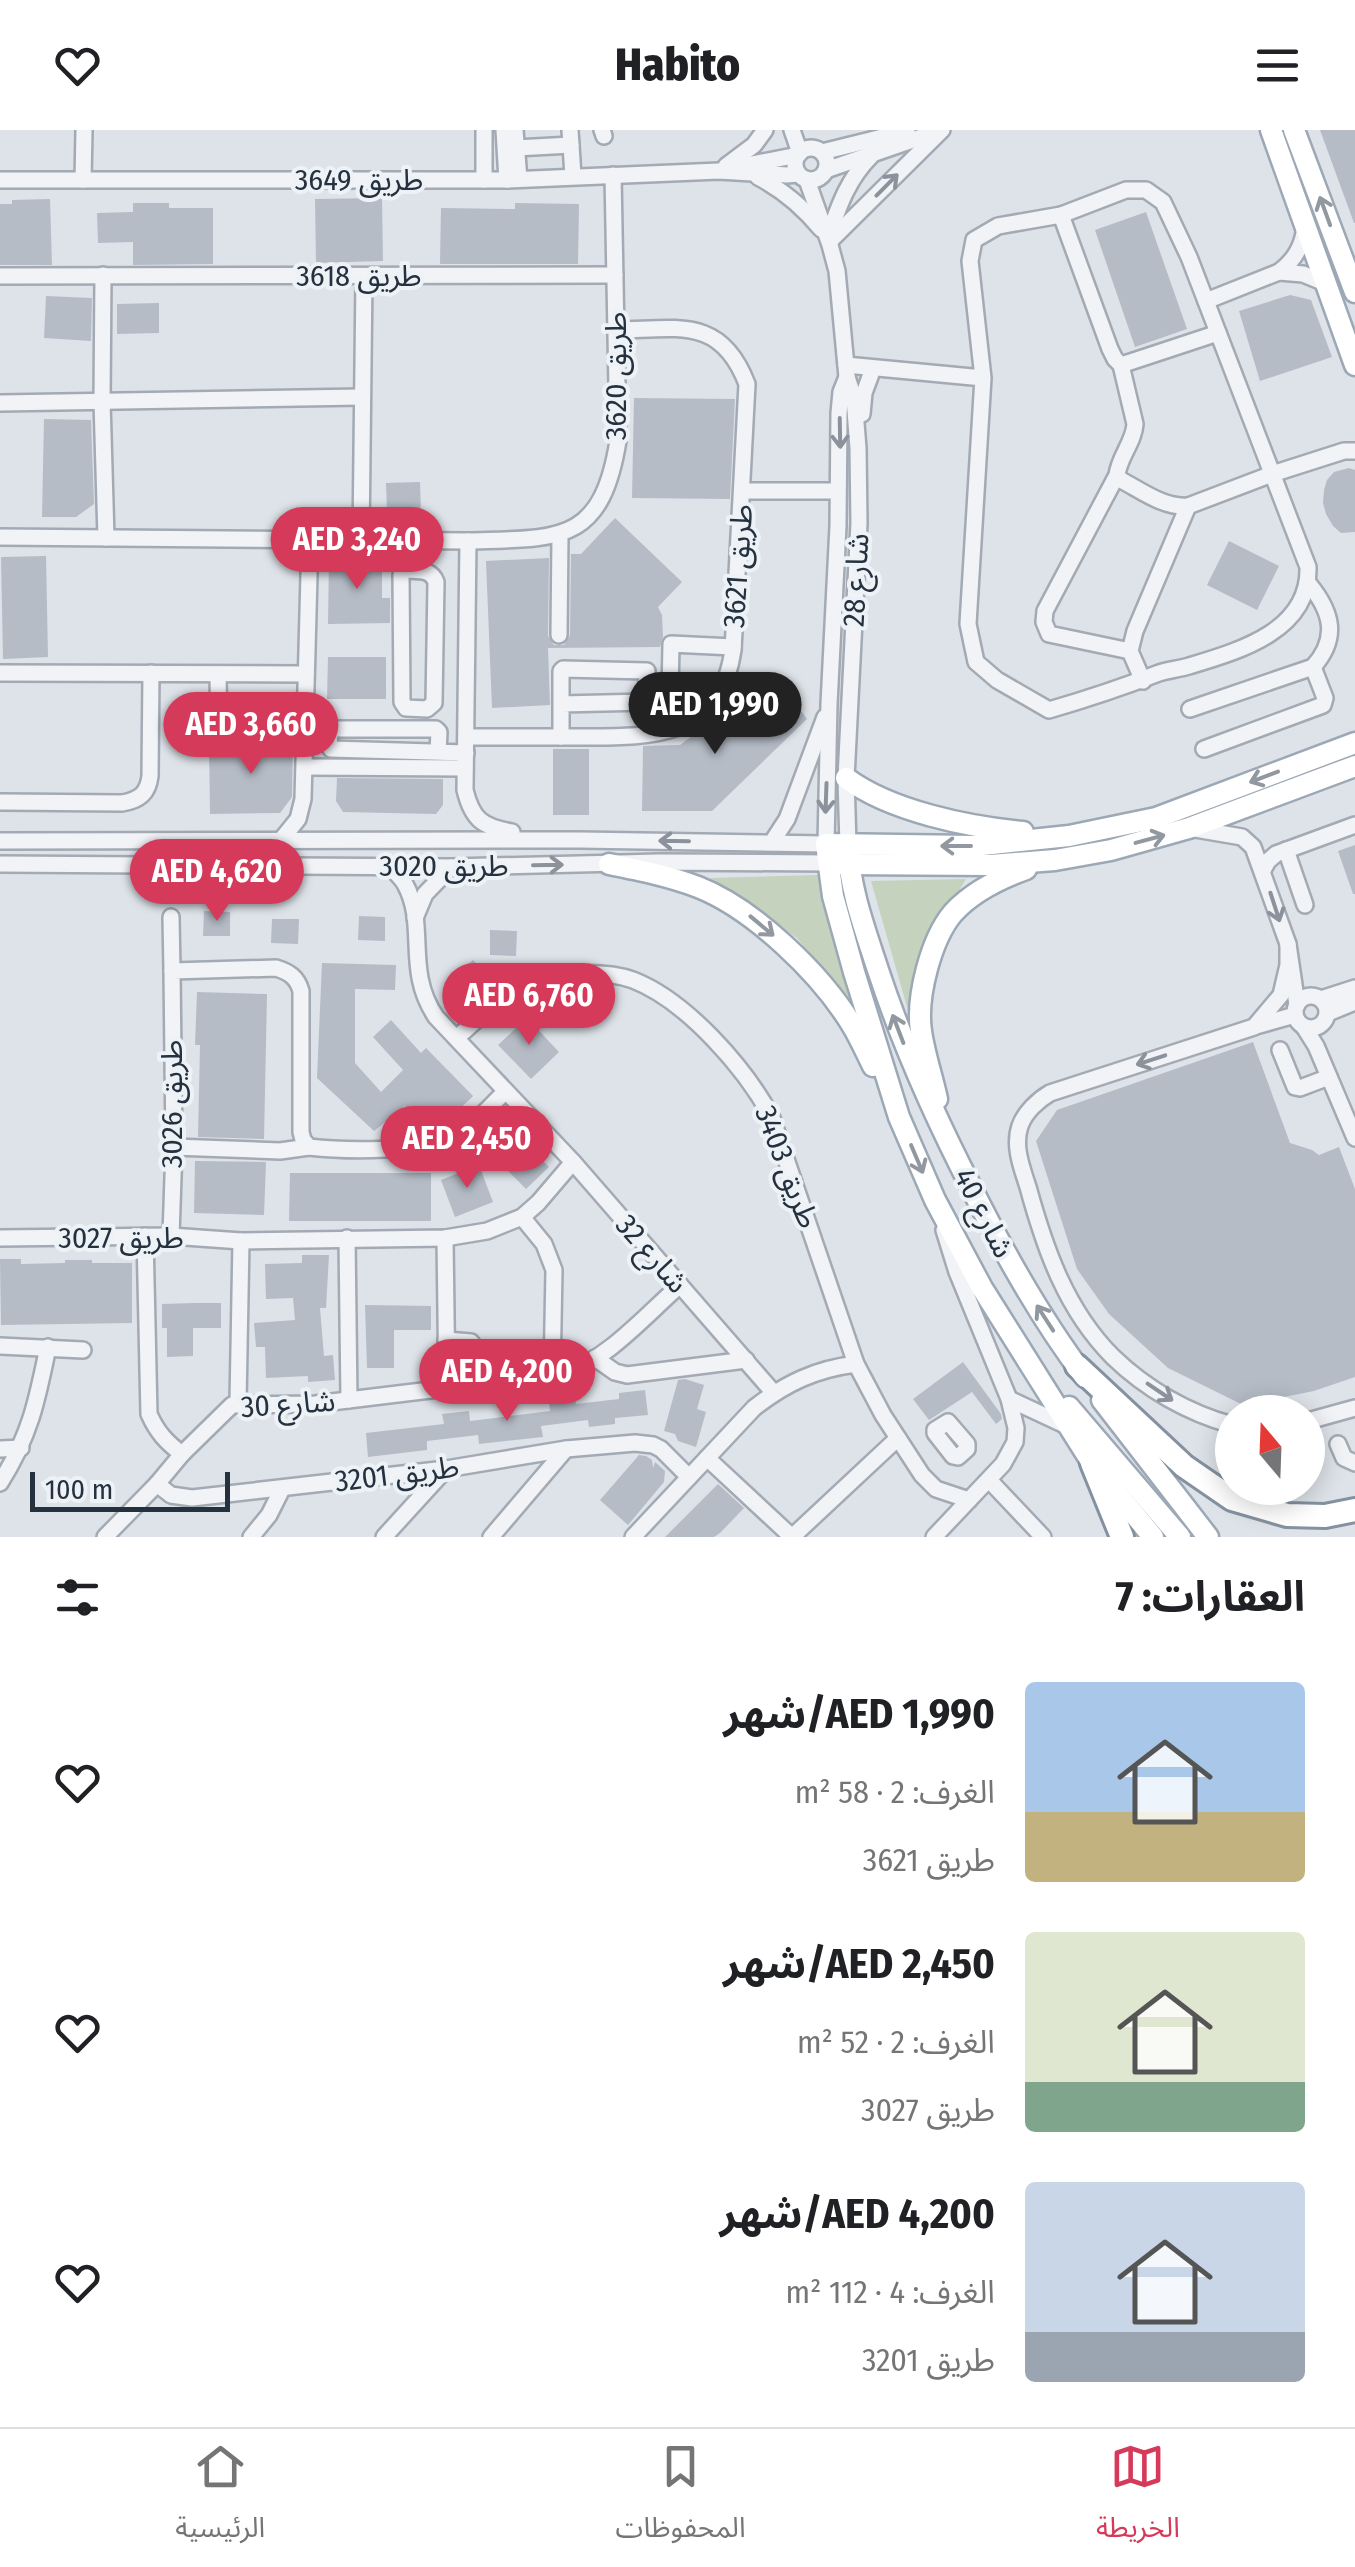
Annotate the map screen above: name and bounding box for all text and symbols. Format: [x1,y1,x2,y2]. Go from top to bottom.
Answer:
icon: heart [50,38,105,93]
text: Habito [615,38,740,92]
icon: menu [1250,38,1305,93]
street label: طريق 3649 [295,162,423,198]
one-way arrow [874,173,898,197]
one-way arrow [1315,197,1333,228]
street label: طريق 3618 [296,258,422,294]
street label: طريق 3620 [598,312,634,440]
one-way arrow [830,417,849,449]
street label: طريق 3621 [716,503,760,629]
pin: AED 3,240 [243,507,471,592]
text: AED 3,240 [293,520,421,558]
street label: شارع 28 [836,532,880,628]
pin: AED 1,990 [601,672,829,757]
text: AED 1,990 [651,685,779,723]
pin: AED 3,660 [137,692,365,777]
text: AED 3,660 [185,705,317,743]
one-way arrow [1249,769,1280,787]
one-way arrow [816,782,835,814]
one-way arrow [1134,829,1165,847]
one-way arrow [659,832,692,850]
one-way arrow [940,836,972,856]
pin: AED 4,620 [103,839,331,924]
street label: طريق 3020 [379,848,509,884]
text: AED 4,620 [152,852,282,890]
one-way arrow [532,856,564,874]
one-way arrow [1268,890,1286,922]
one-way arrow [748,915,774,937]
pin: AED 6,760 [415,963,643,1048]
text: AED 6,760 [464,976,594,1014]
one-way arrow [888,1014,906,1045]
street label: طريق 3026 [154,1040,190,1168]
one-way arrow [1135,1052,1167,1070]
street label: طريق 3403 [747,1101,827,1233]
pin: AED 2,450 [353,1106,581,1191]
text: AED 2,450 [403,1119,531,1157]
one-way arrow [909,1143,927,1174]
street label: شارع 40 [943,1162,1022,1266]
street label: شارع 32 [605,1207,696,1303]
street label: طريق 3027 [58,1220,184,1256]
one-way arrow [1035,1305,1056,1333]
pin: AED 4,200 [393,1339,621,1424]
text: AED 4,200 [441,1352,573,1390]
one-way arrow [1145,1381,1173,1402]
street label: شارع 30 [240,1383,337,1429]
north arrow [1215,1395,1325,1505]
map controls [1215,1395,1325,1505]
street label: طريق 3201 [333,1449,461,1499]
scale bar [30,1467,230,1512]
text: 100 m [45,1473,113,1506]
icon: filters [50,1570,105,1625]
text: العقارات: 7 [1115,1572,1305,1622]
text: AED 1,990/شهر [723,1689,995,1739]
icon: home [1105,1722,1225,1842]
icon: heart [50,1755,105,1810]
text: الغرف: 2 · 58 m² [795,1773,995,1811]
text: طريق 3621 [863,1841,995,1879]
text: AED 2,450/شهر [723,1939,995,1989]
icon: home [1105,1972,1225,2092]
icon: heart [50,2005,105,2060]
text: الغرف: 2 · 52 m² [797,2023,995,2061]
text: طريق 3027 [861,2091,995,2129]
text: AED 4,200/شهر [720,2189,995,2239]
icon: home [1105,2222,1225,2342]
icon: heart [50,2255,105,2310]
text: الغرف: 4 · 112 m² [785,2273,995,2311]
text: طريق 3201 [862,2341,995,2379]
tab: الرئيسية [175,2439,265,2558]
tab: المحفوظات [616,2439,746,2558]
tab: الخريطة [1096,2439,1180,2558]

